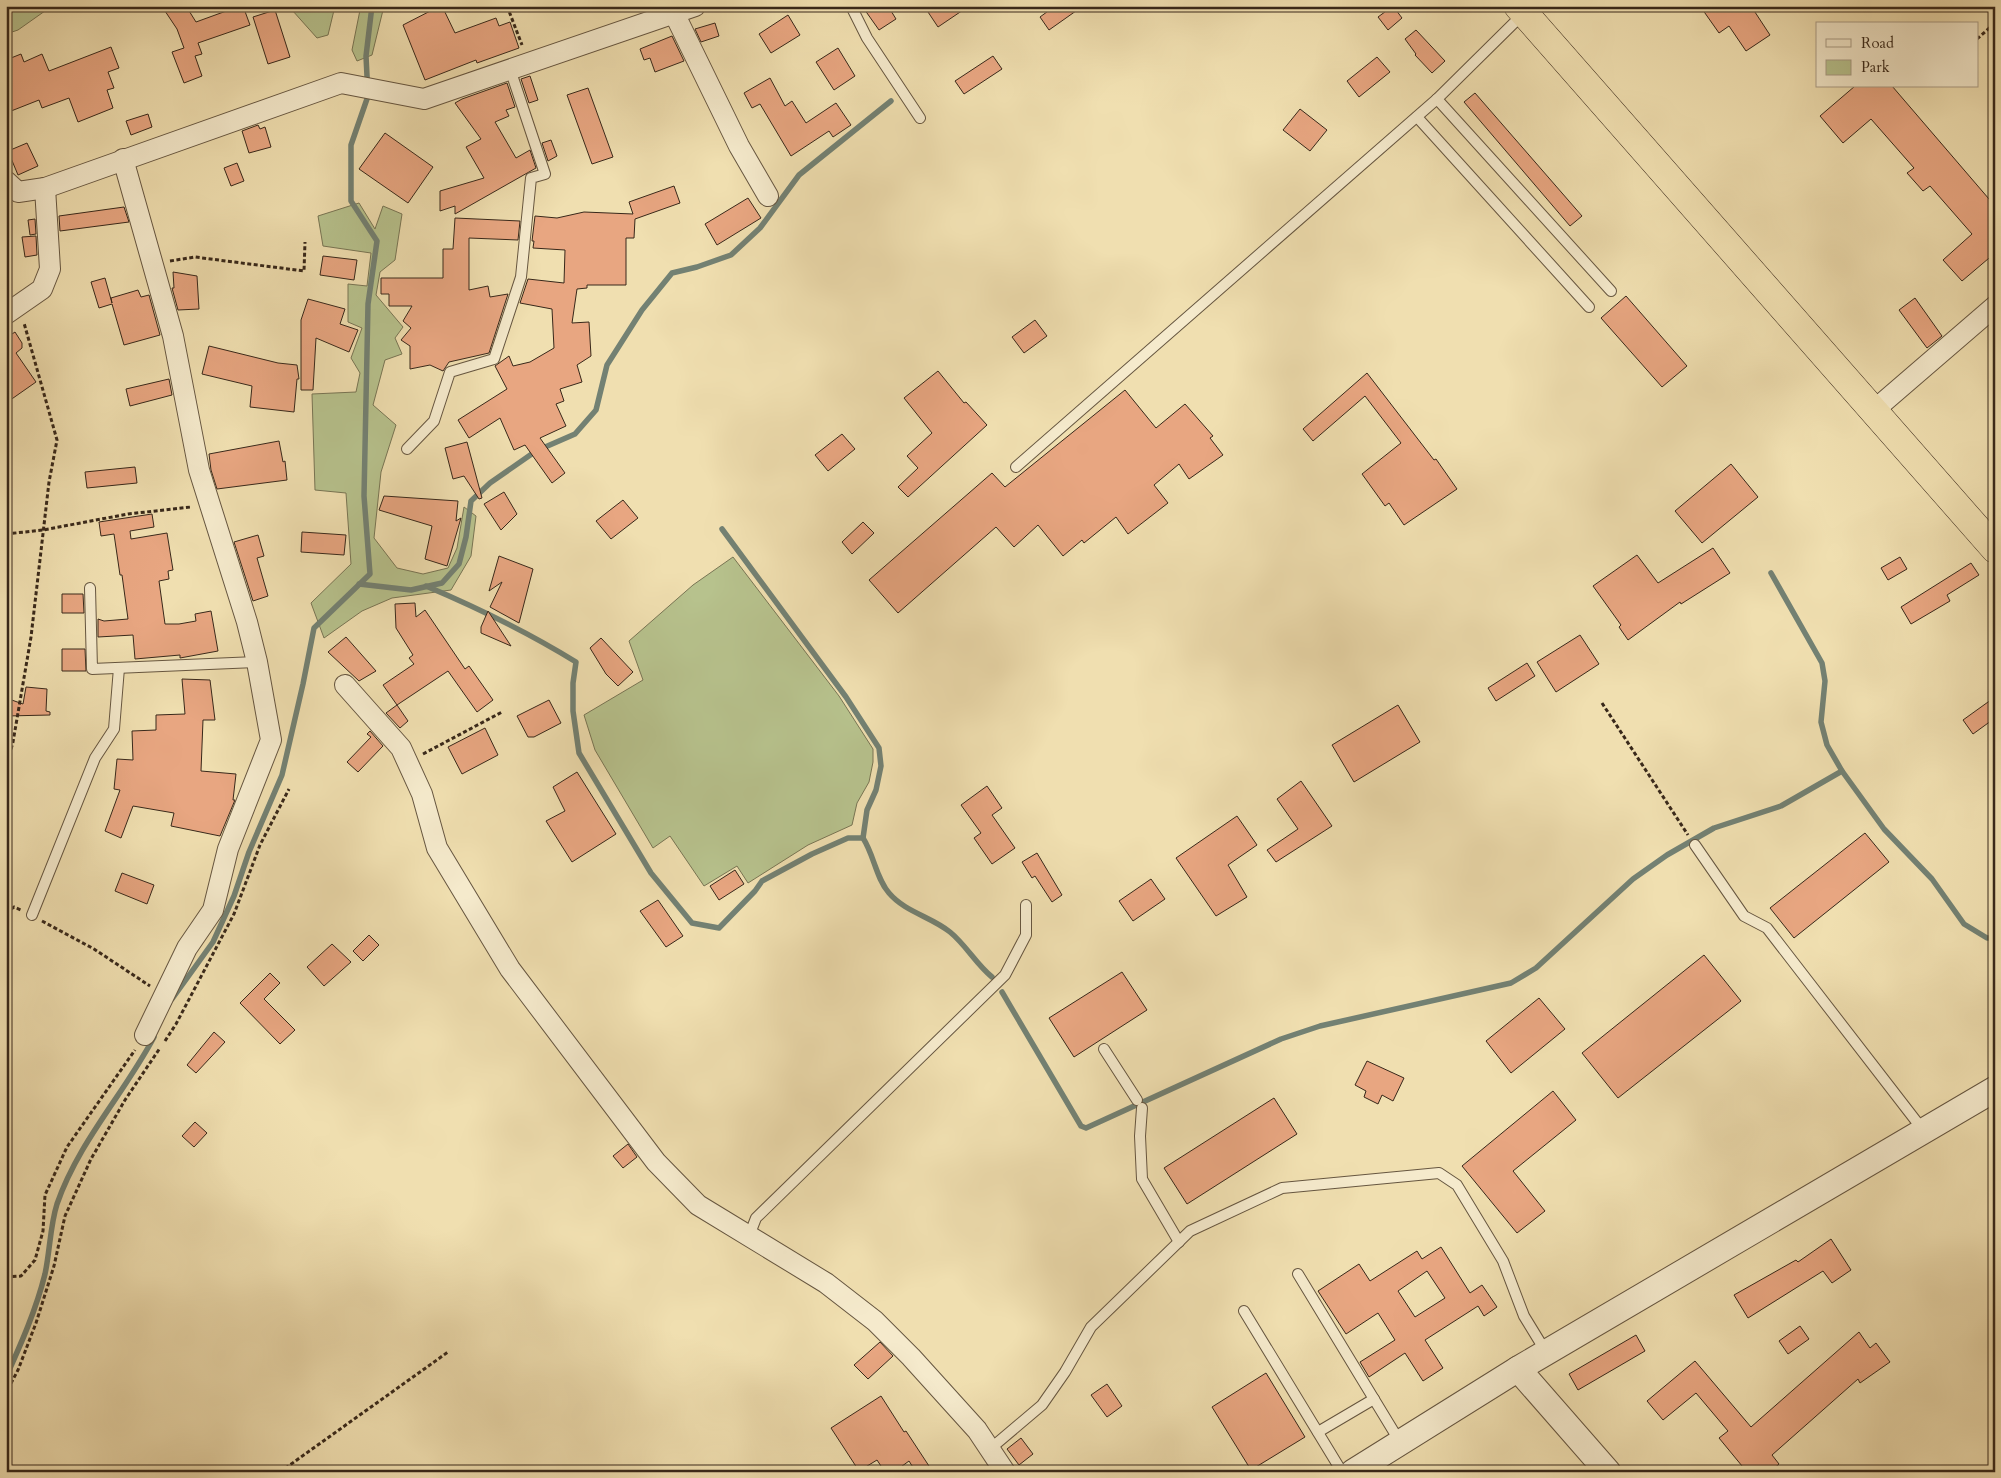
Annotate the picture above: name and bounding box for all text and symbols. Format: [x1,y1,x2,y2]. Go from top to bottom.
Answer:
legend [1816,22,1978,88]
text: Road [1861,33,1894,53]
text: Park [1861,57,1890,77]

